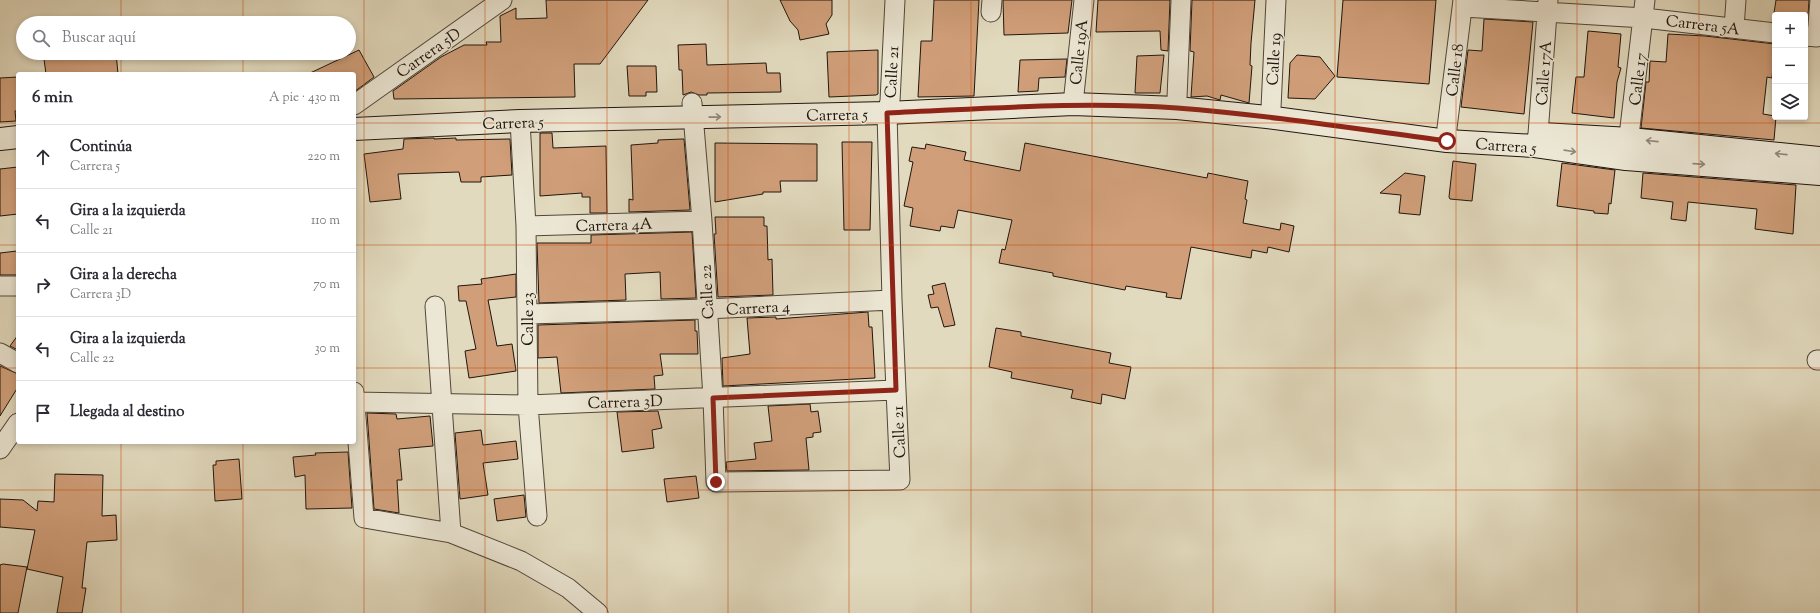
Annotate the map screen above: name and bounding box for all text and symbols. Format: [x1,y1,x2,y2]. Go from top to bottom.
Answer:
street label: Carrera 5A [1664,11,1741,42]
map controls [1772,12,1808,120]
button: + [1772,12,1808,48]
search box [16,16,356,60]
street label: Calle 19A [1066,18,1095,86]
street label: Carrera 5D [392,23,466,85]
icon: search [30,27,52,49]
text: Buscar aquí [62,28,136,49]
street label: Calle 19 [1263,32,1288,86]
street label: Calle 17A [1532,40,1559,106]
street label: Calle 18 [1442,43,1471,98]
street label: Calle 21 [881,45,906,99]
button: − [1772,48,1808,84]
street label: Calle 17 [1625,52,1654,107]
button: layers [1772,84,1808,120]
text: 6 min [32,86,73,110]
text: A pie · 430 m [269,89,340,107]
street label: Carrera 5 [806,104,869,129]
street label: Carrera 5 [482,112,545,137]
one-way arrow [708,113,721,121]
route start [1438,132,1456,150]
street label: Carrera 5 [1474,134,1538,161]
text: Continúa [70,137,132,158]
one-way arrow [1646,137,1659,145]
icon: ahead [32,146,54,168]
one-way arrow [1563,147,1576,155]
text: 220 m [307,148,340,166]
one-way arrow [1775,150,1788,157]
text: Carrera 5 [70,158,120,176]
one-way arrow [1692,161,1705,168]
text: Gira a la izquierda [70,201,186,222]
icon: left [32,210,54,232]
text: 110 m [311,212,340,230]
street label: Carrera 4A [575,214,653,239]
text: Calle 21 [70,222,113,240]
street label: Calle 22 [696,263,721,320]
text: Gira a la derecha [70,265,177,286]
icon: right [32,274,54,296]
text: 70 m [313,276,340,294]
text: Carrera 3D [70,286,131,304]
street label: Calle 23 [518,292,541,346]
street label: Carrera 4 [726,296,791,323]
text: Gira a la izquierda [70,329,186,350]
icon: left [32,338,54,360]
text: 30 m [314,340,340,358]
text: Calle 22 [70,350,114,368]
street label: Carrera 3D [587,391,663,416]
icon: arrive [32,402,54,424]
text: Llegada al destino [70,402,185,423]
street label: Calle 21 [888,404,913,459]
route end [707,473,725,491]

